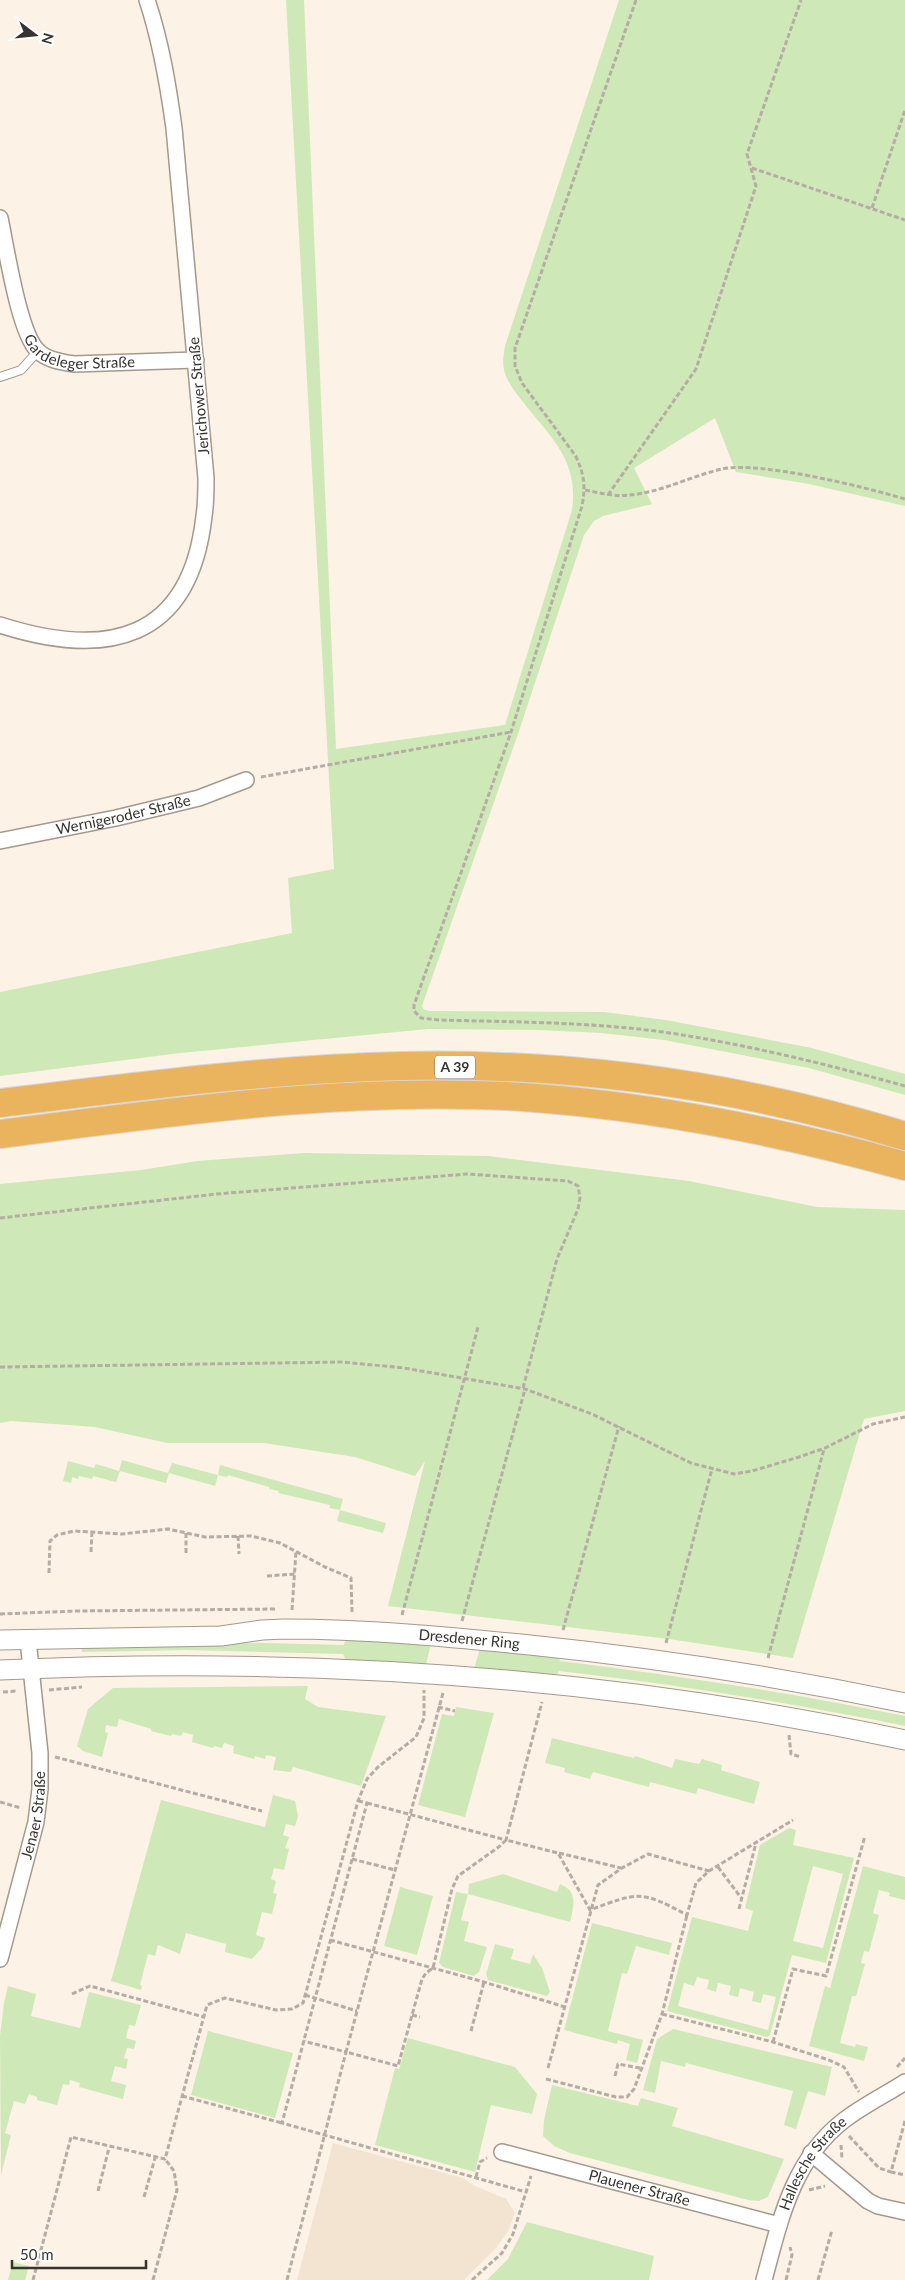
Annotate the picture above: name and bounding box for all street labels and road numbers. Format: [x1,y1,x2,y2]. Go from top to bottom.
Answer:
street label: Gardeleger Straße [21,331,135,372]
street label: Jerichower Straße [184,336,212,456]
street label: Wernigeroder Straße [54,790,192,838]
road number: A 39 [435,1056,475,1078]
street label: Dresdener Ring [418,1625,521,1652]
street label: Jenaer Straße [17,1771,48,1861]
street label: Hallesche Straße [775,2112,850,2213]
street label: Plauener Straße [587,2165,692,2209]

